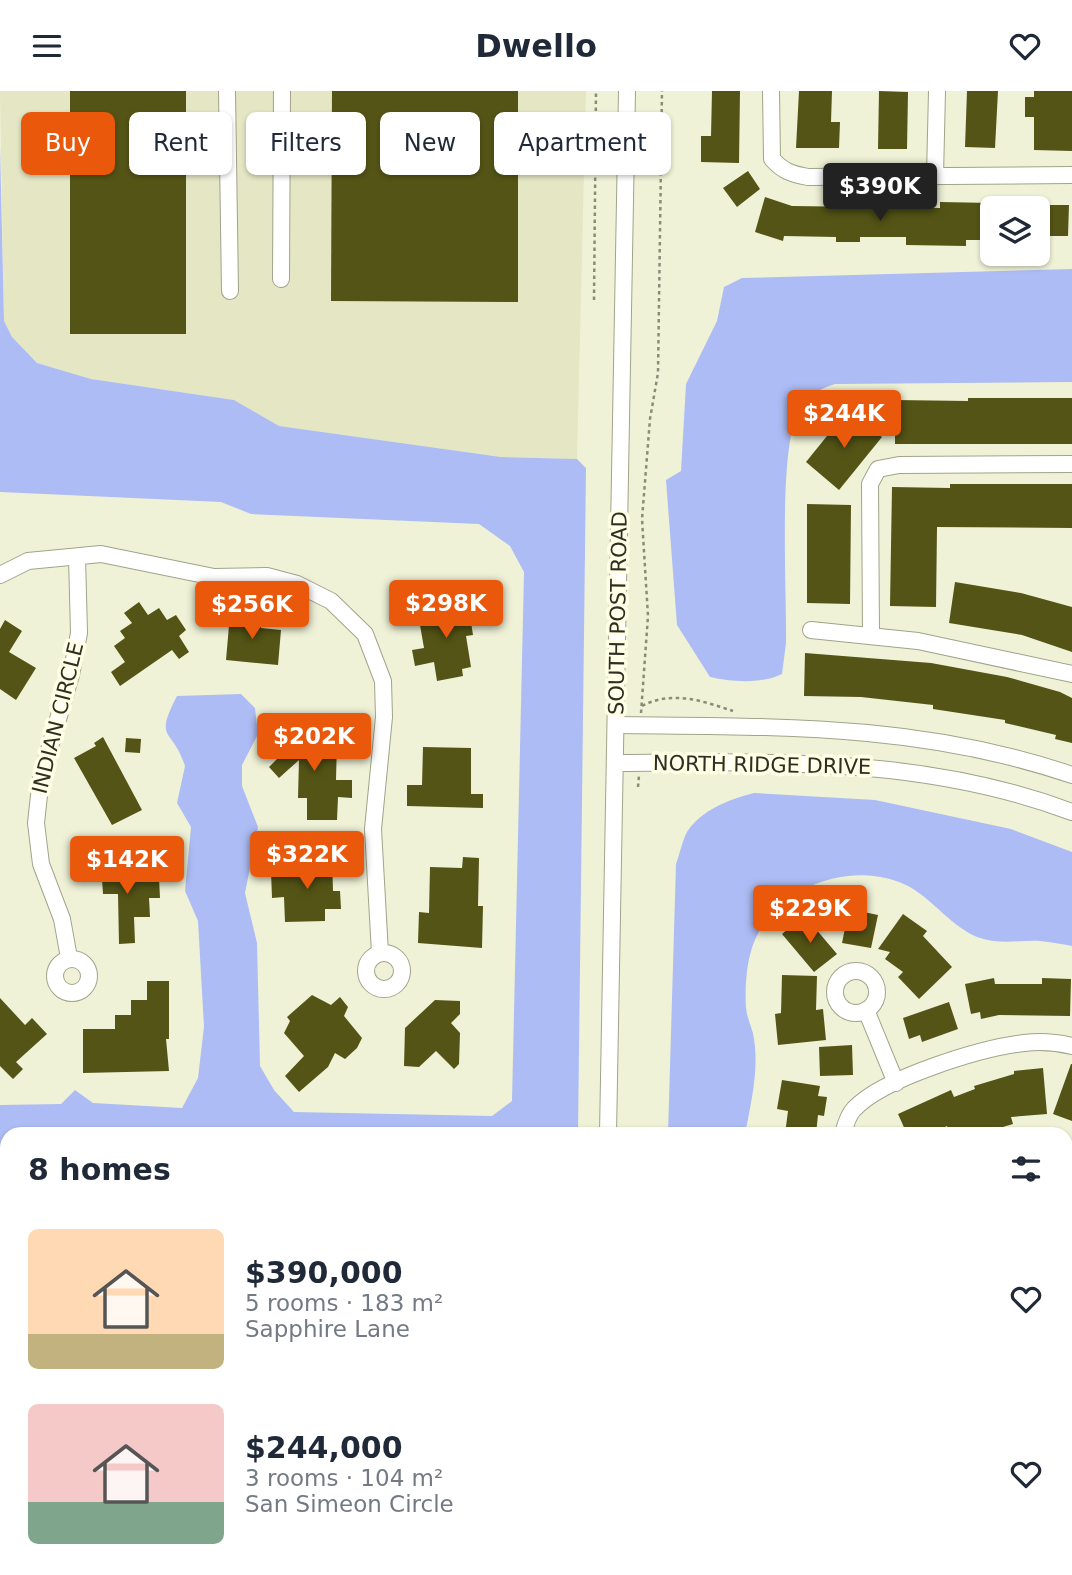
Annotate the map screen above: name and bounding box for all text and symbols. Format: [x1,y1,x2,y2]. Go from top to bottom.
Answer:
icon: menu [28,27,66,65]
text: Dwello [475,27,597,65]
icon: heart [1006,27,1044,65]
chip: Buy [21,112,115,175]
chip: Rent [129,112,232,175]
chip: Filters [246,112,366,175]
chip: New [380,112,480,175]
chip: Apartment [494,112,671,175]
pin: $390K [831,163,929,223]
text: $390K [839,173,921,199]
map controls [980,196,1050,266]
button: layers [980,196,1050,266]
pin: $244K [795,391,893,450]
text: $244K [803,400,885,426]
street label: SOUTH POST ROAD [604,511,632,715]
pin: $256K [203,581,301,641]
pin: $298K [397,581,495,640]
text: $298K [405,590,487,616]
text: $256K [211,591,293,617]
street label: INDIAN CIRCLE [28,640,88,796]
pin: $202K [265,713,363,773]
text: $202K [273,723,355,749]
street label: NORTH RIDGE DRIVE [653,751,871,779]
pin: $322K [258,831,356,891]
pin: $142K [78,837,176,896]
text: $322K [266,841,348,867]
text: $142K [86,846,168,872]
pin: $229K [761,885,859,945]
text: $229K [769,895,851,921]
icon: filters [1007,1150,1045,1188]
text: 8 homes [28,1152,171,1187]
text: $390,000 [245,1255,403,1290]
icon: home [84,1257,168,1341]
icon: heart [1007,1280,1045,1318]
text: 5 rooms · 183 m² [245,1290,443,1316]
text: Sapphire Lane [245,1316,410,1342]
text: $244,000 [245,1430,403,1465]
icon: home [84,1432,168,1516]
icon: heart [1007,1455,1045,1493]
text: 3 rooms · 104 m² [245,1465,443,1491]
text: San Simeon Circle [245,1491,454,1517]

